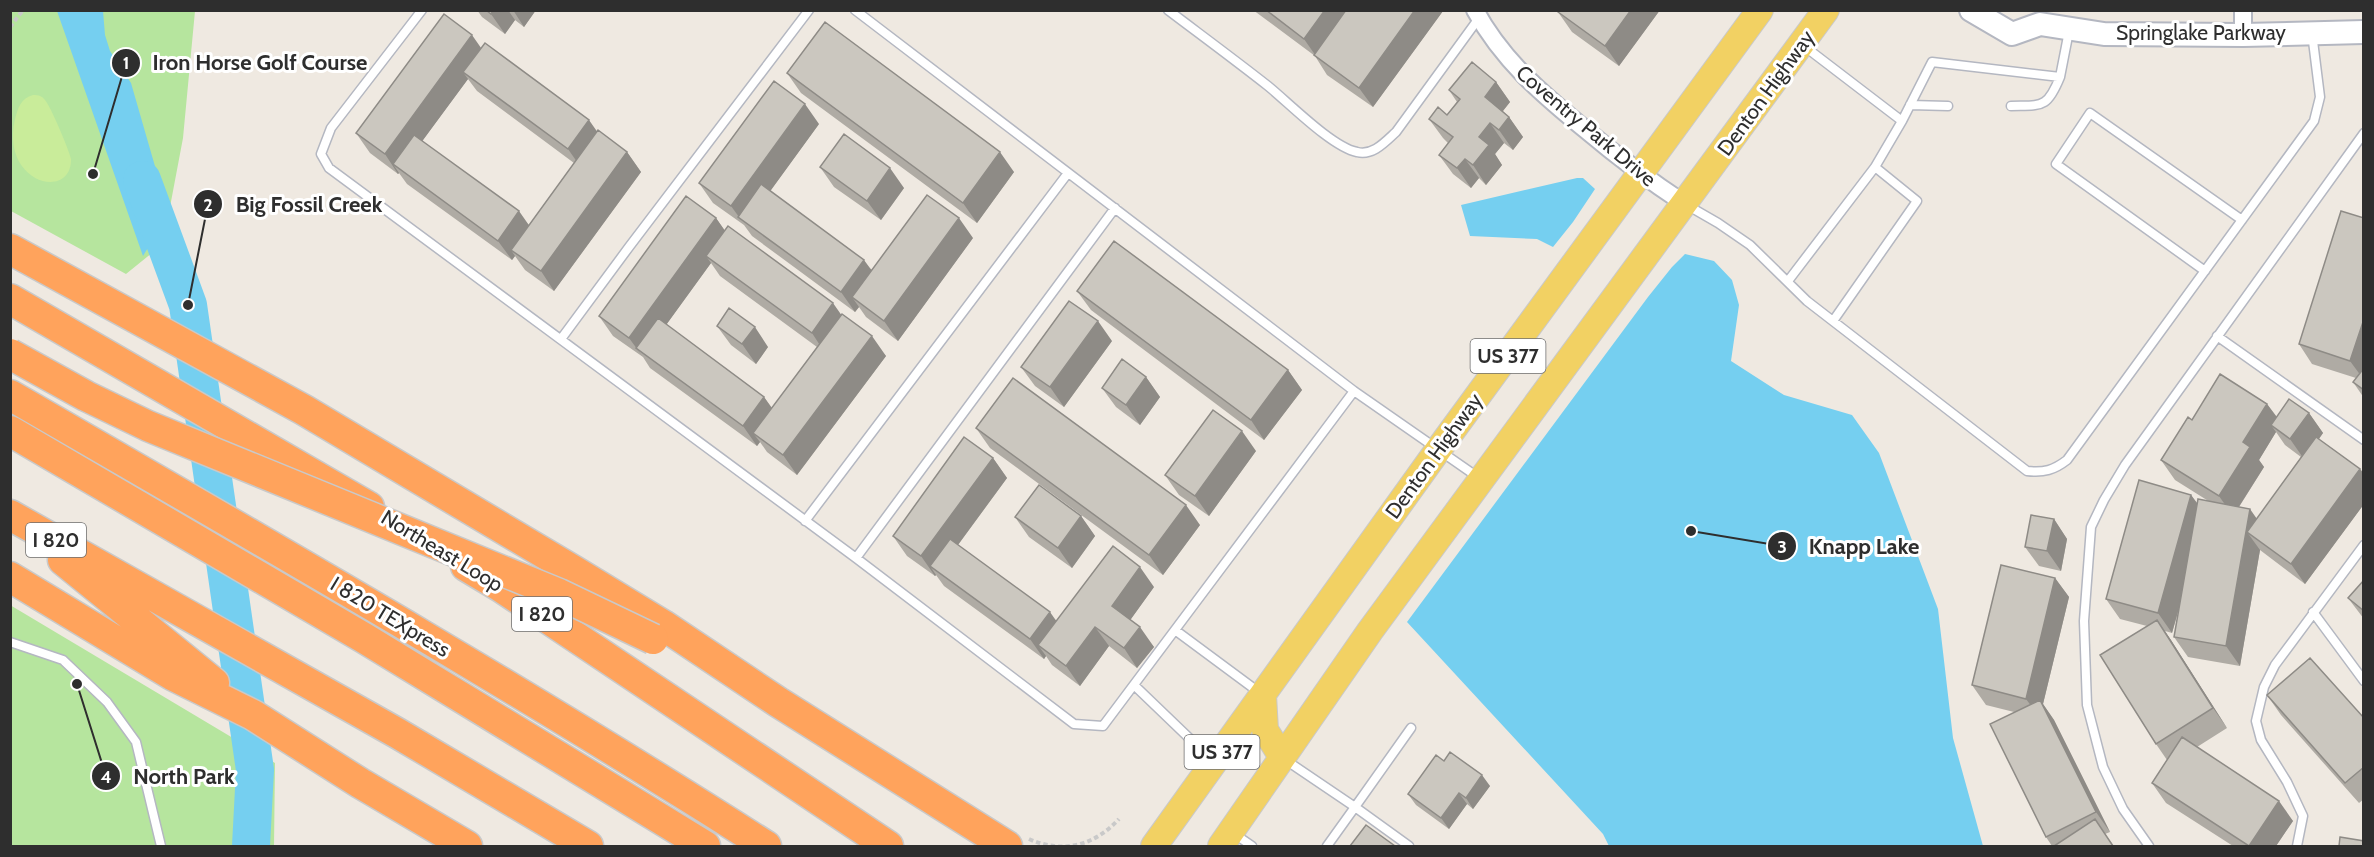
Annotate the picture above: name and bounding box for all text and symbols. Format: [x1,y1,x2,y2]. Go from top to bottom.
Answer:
street label: Springlake Parkway [2116,20,2286,45]
street label: Denton Highway [1712,25,1820,160]
callout: Iron Horse Golf Course [111,43,379,83]
text: Iron Horse Golf Course [153,49,367,76]
text: 1 [123,52,129,74]
street label: Coventry Park Drive [1511,60,1662,192]
callout: Big Fossil Creek [193,184,394,224]
text: Big Fossil Creek [236,191,383,218]
text: 2 [203,194,213,216]
road number: US 377 [1470,339,1546,373]
street label: Denton Highway [1380,388,1488,523]
street label: Northeast Loop [377,504,508,597]
road number: I 820 [26,523,86,557]
callout: Knapp Lake [1767,526,1931,566]
text: Knapp Lake [1809,533,1919,560]
text: 3 [1777,536,1787,558]
street label: I 820 TEXpress [326,571,455,662]
road number: I 820 [512,597,572,631]
road number: US 377 [1184,735,1260,769]
callout: North Park [91,756,247,796]
text: North Park [133,763,235,790]
text: 4 [100,766,112,788]

